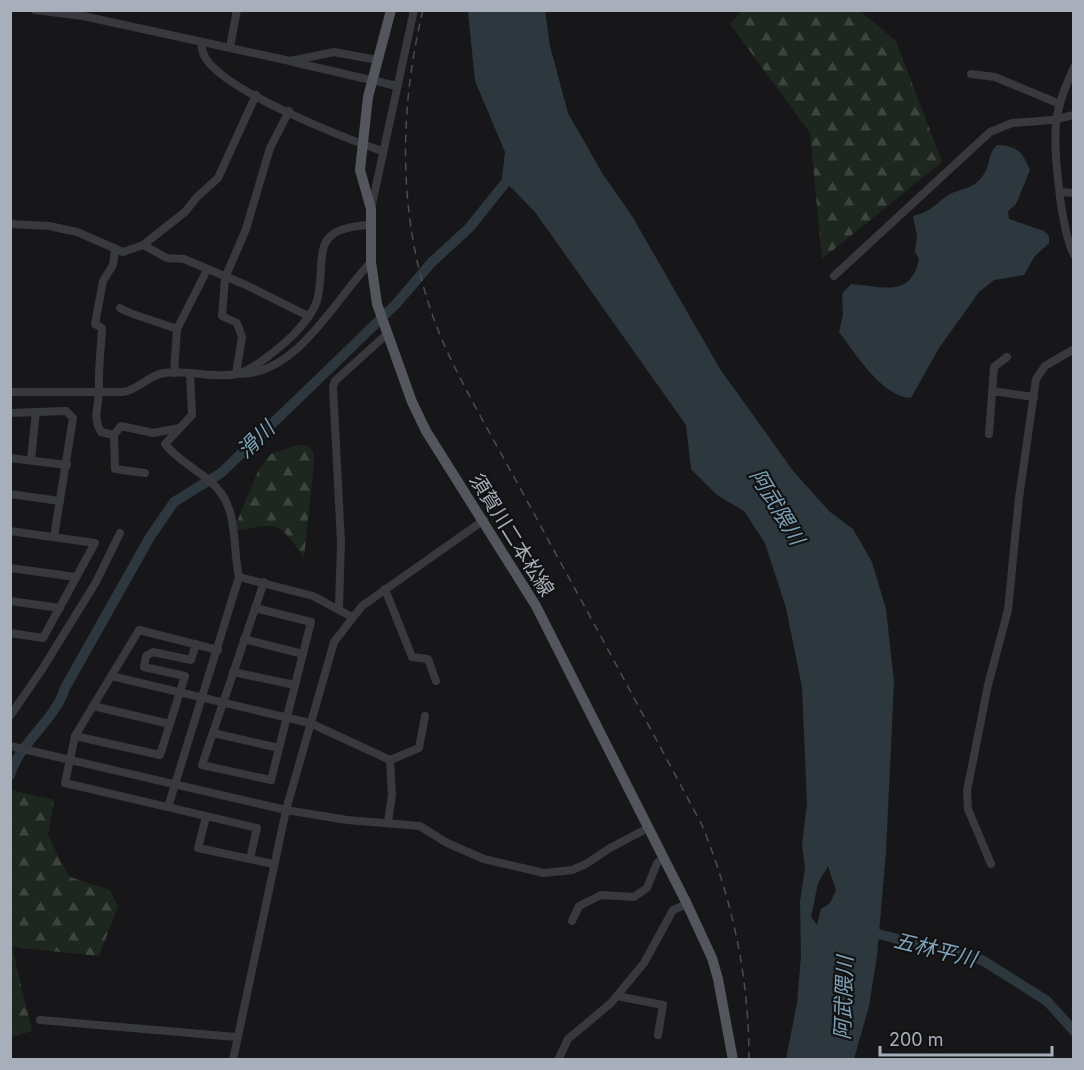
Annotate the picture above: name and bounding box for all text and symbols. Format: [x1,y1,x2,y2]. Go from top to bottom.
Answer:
water label: 滑川 [232,415,281,463]
water label: 阿武隈川 [745,464,811,551]
street label: 須賀川二本松線 [465,469,559,601]
water label: 五林平川 [891,927,981,972]
water label: 阿武隈川 [830,954,858,1040]
scale bar [880,1019,1052,1057]
text: 200 m [889,1029,944,1050]

